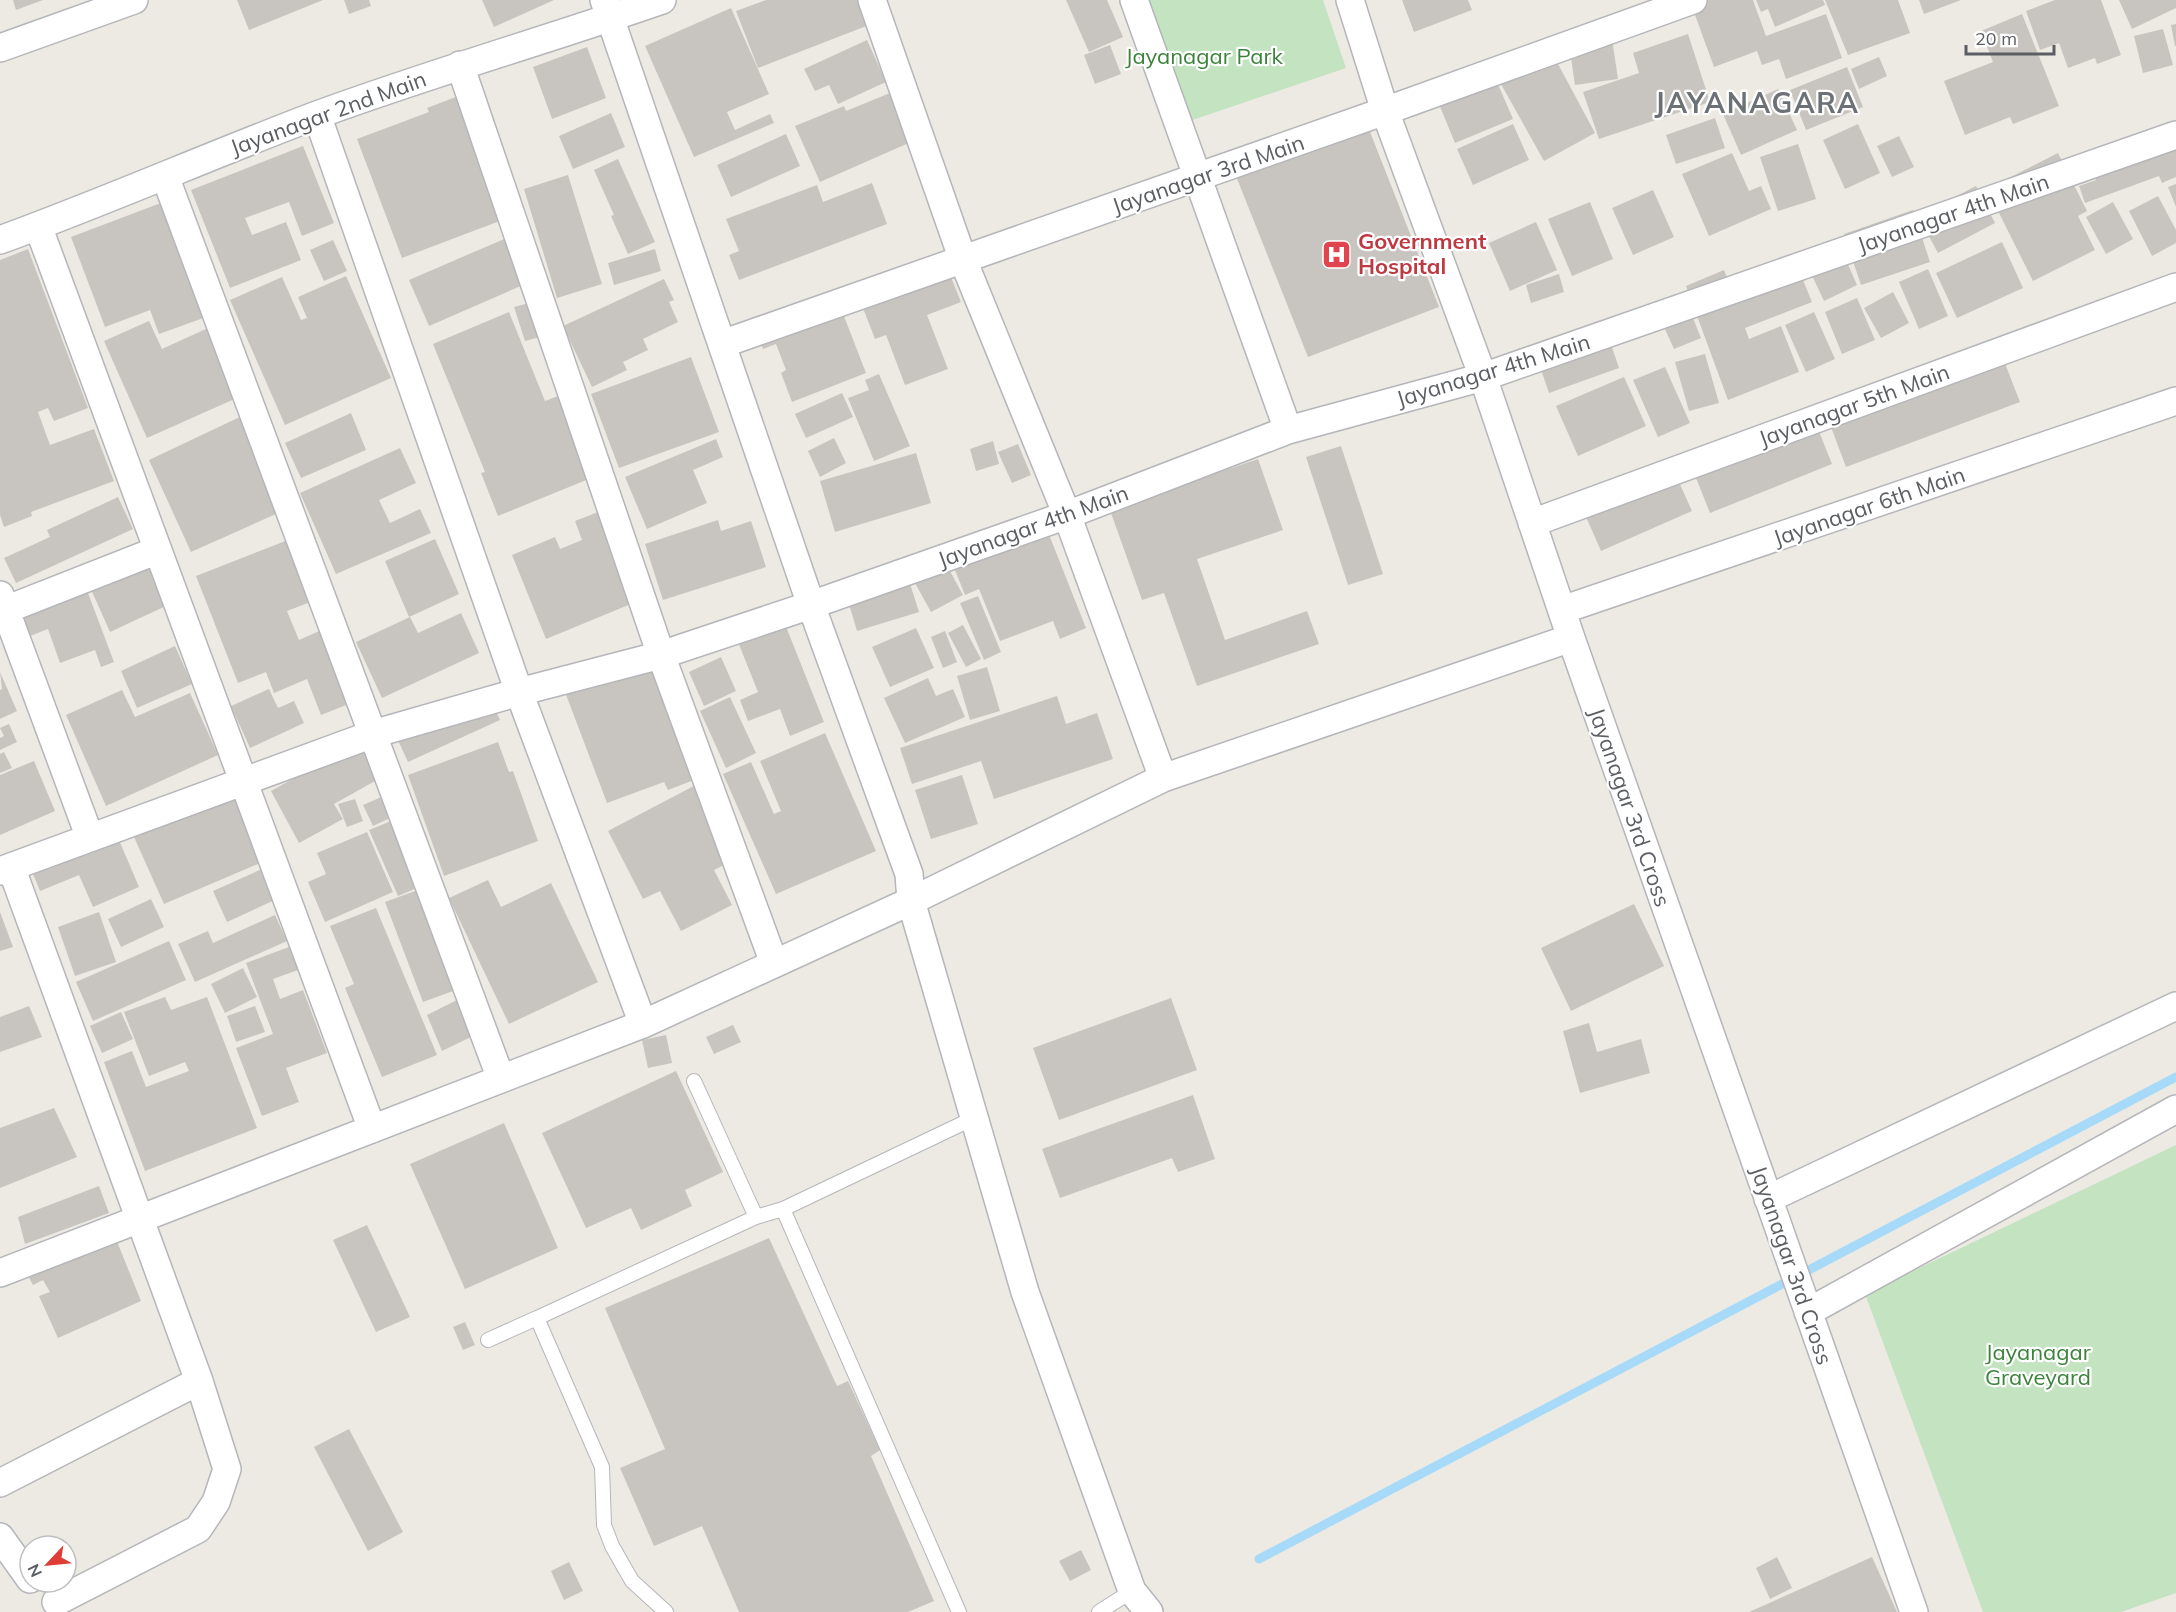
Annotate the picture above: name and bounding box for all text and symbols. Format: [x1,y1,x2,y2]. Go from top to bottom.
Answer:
scale bar [1966,18,2054,56]
text: 20 m [1975,27,2017,50]
park label: Jayanagar Park [1125,42,1283,70]
street label: Jayanagar 2nd Main [226,65,430,161]
district label: JAYANAGARA [1655,85,1859,120]
street label: Jayanagar 3rd Main [1108,128,1308,220]
street label: Jayanagar 4th Main [1853,167,2053,259]
place label: Government Hospital [1358,227,1486,280]
hospital icon: Government Hospital [1321,238,1353,270]
street label: Jayanagar 4th Main [1393,327,1593,413]
street label: Jayanagar 5th Main [1755,357,1953,453]
street label: Jayanagar 6th Main [1769,460,1969,552]
street label: Jayanagar 4th Main [934,478,1132,574]
street label: Jayanagar 3rd Cross [1583,704,1677,910]
street label: Jayanagar 3rd Cross [1745,1162,1839,1368]
park label: Jayanagar Graveyard [1985,1338,2091,1391]
north arrow [18,1534,78,1594]
text: N [23,1561,46,1580]

